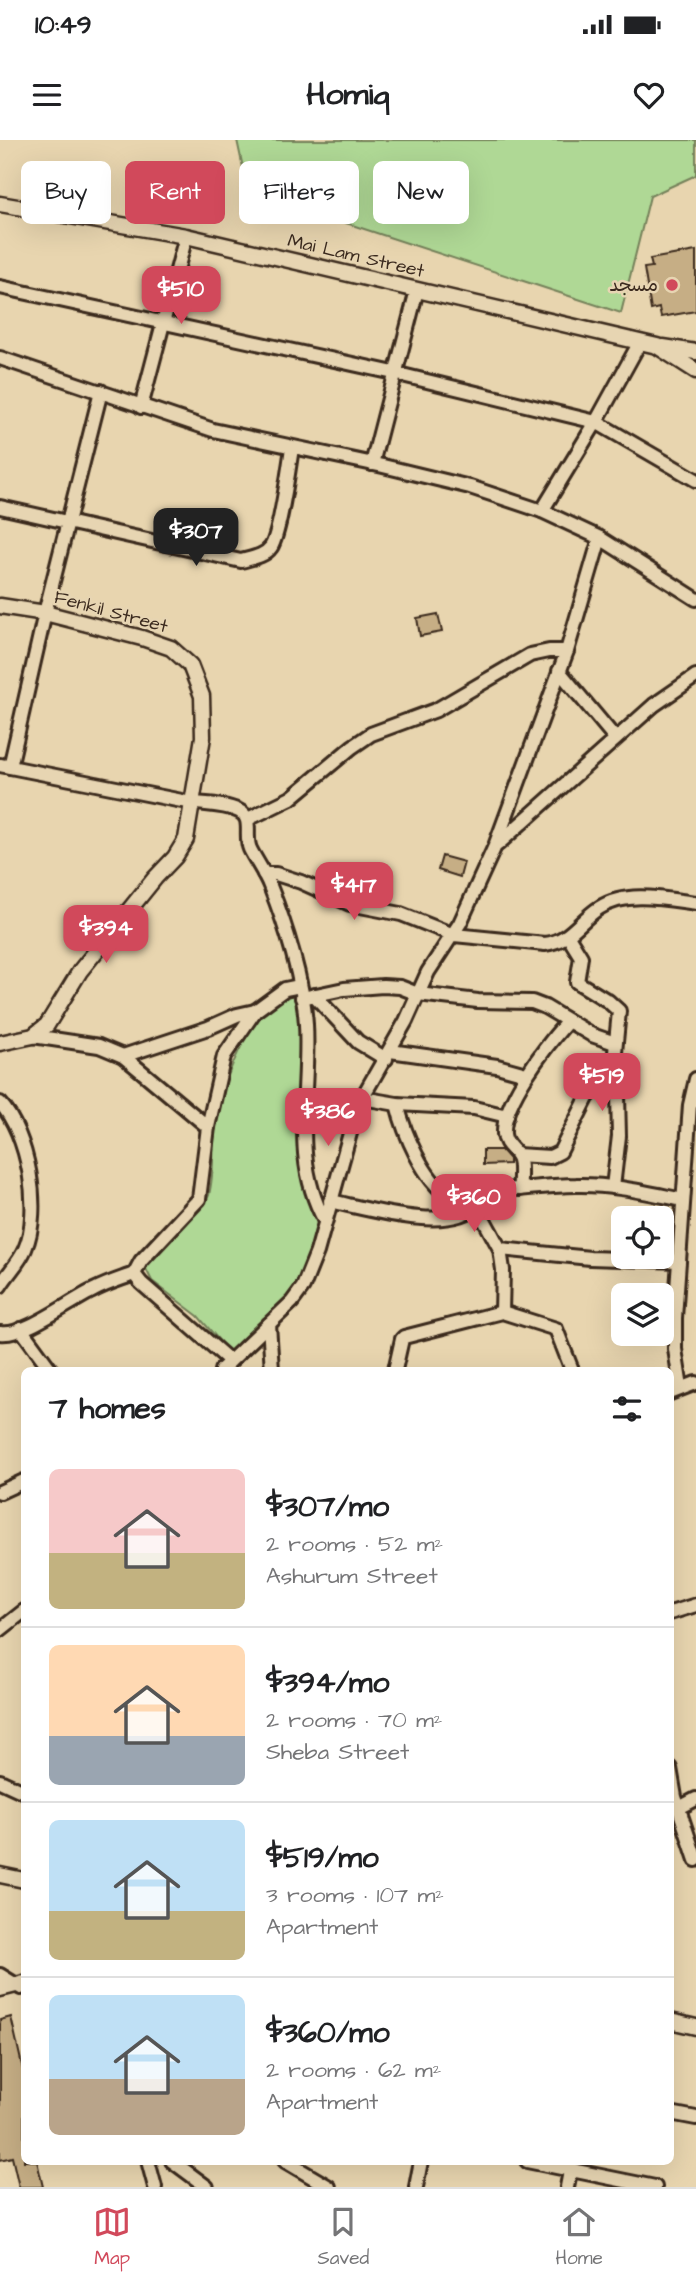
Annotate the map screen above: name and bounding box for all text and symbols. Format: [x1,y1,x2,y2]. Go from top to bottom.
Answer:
text: 10:49 [35,7,92,43]
text: Homiq [306,72,390,117]
icon: menu [28,76,66,114]
icon: heart [630,76,668,114]
chip: Buy [21,161,111,224]
chip: Rent [125,161,225,224]
chip: Filters [239,161,359,224]
chip: New [373,161,469,224]
street label: Mai Lam Street [285,227,427,285]
pin: $510 [140,267,222,326]
place label: مسجد [609,272,658,299]
text: $510 [158,273,204,305]
marker: مسجد [664,277,680,293]
pin: $307 [155,508,237,568]
text: $307 [169,515,223,547]
street label: Fenkil Street [51,584,171,640]
pin: $417 [313,862,395,922]
text: $417 [331,869,377,901]
pin: $394 [65,906,147,965]
text: $394 [79,912,133,944]
pin: $519 [561,1054,643,1113]
text: $519 [579,1060,625,1092]
pin: $386 [287,1088,369,1148]
text: $386 [301,1095,355,1127]
pin: $360 [433,1174,515,1234]
text: $360 [447,1181,501,1213]
map controls [611,1206,674,1346]
button: locate [611,1206,674,1269]
button: layers [611,1283,674,1346]
text: 7 homes [49,1388,166,1430]
icon: filters [608,1390,646,1428]
text: $307/mo [266,1486,389,1528]
icon: home [105,1497,189,1581]
text: 2 rooms · 52 m² [266,1528,443,1560]
text: Ashurum Street [266,1560,438,1592]
text: $394/mo [266,1662,389,1704]
icon: home [105,1673,189,1757]
text: 2 rooms · 70 m² [266,1704,442,1736]
text: Sheba Street [266,1736,409,1768]
text: $519/mo [266,1837,379,1879]
icon: home [105,1848,189,1932]
text: 3 rooms · 107 m² [266,1879,444,1911]
text: Apartment [266,1911,378,1943]
text: $360/mo [266,2012,390,2054]
icon: home [105,2023,189,2107]
text: 2 rooms · 62 m² [266,2054,441,2086]
text: Apartment [266,2086,378,2118]
tab: Map [93,2203,131,2272]
tab: Saved [317,2203,369,2272]
tab: Home [556,2203,603,2272]

